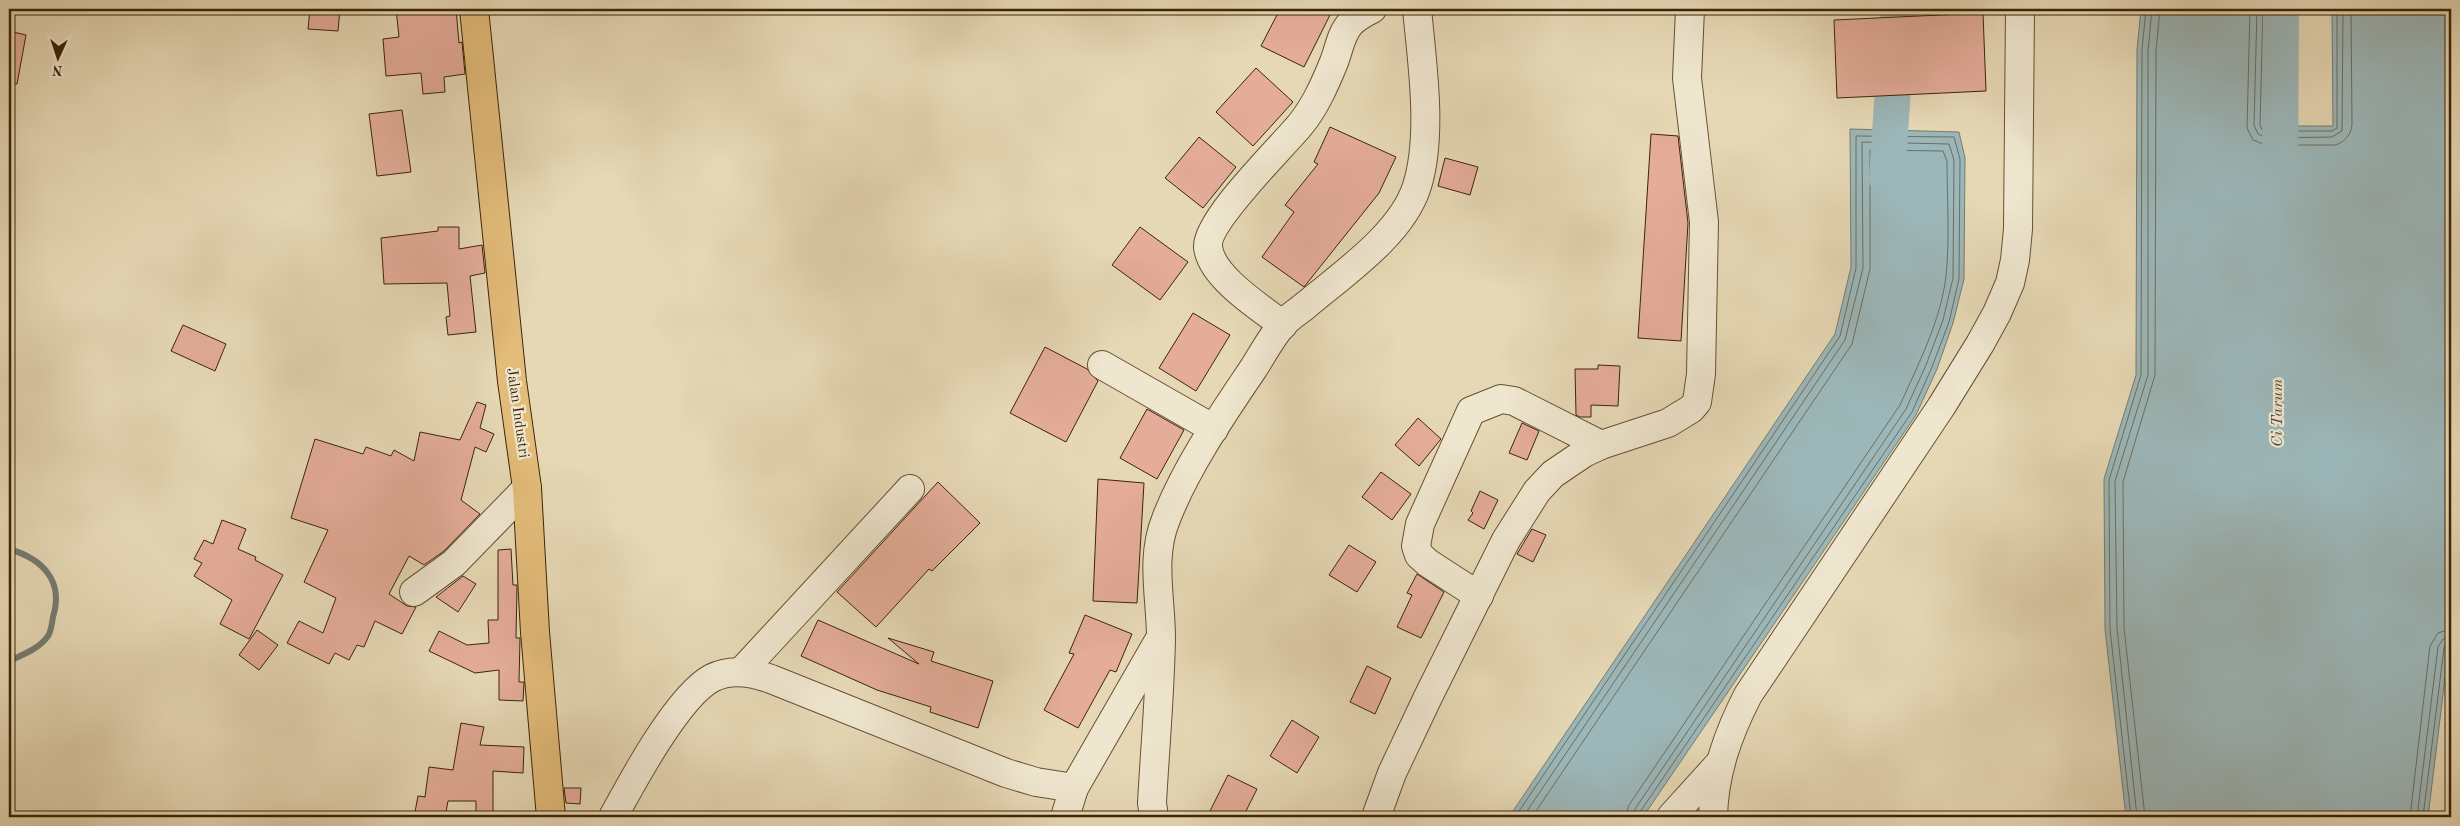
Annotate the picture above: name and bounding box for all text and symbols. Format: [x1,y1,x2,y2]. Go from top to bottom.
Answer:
north arrow [32,32,82,82]
text: N [51,63,63,77]
street label: Jalan Industri [503,367,531,459]
water label: Ci Tarum [2270,379,2286,447]

